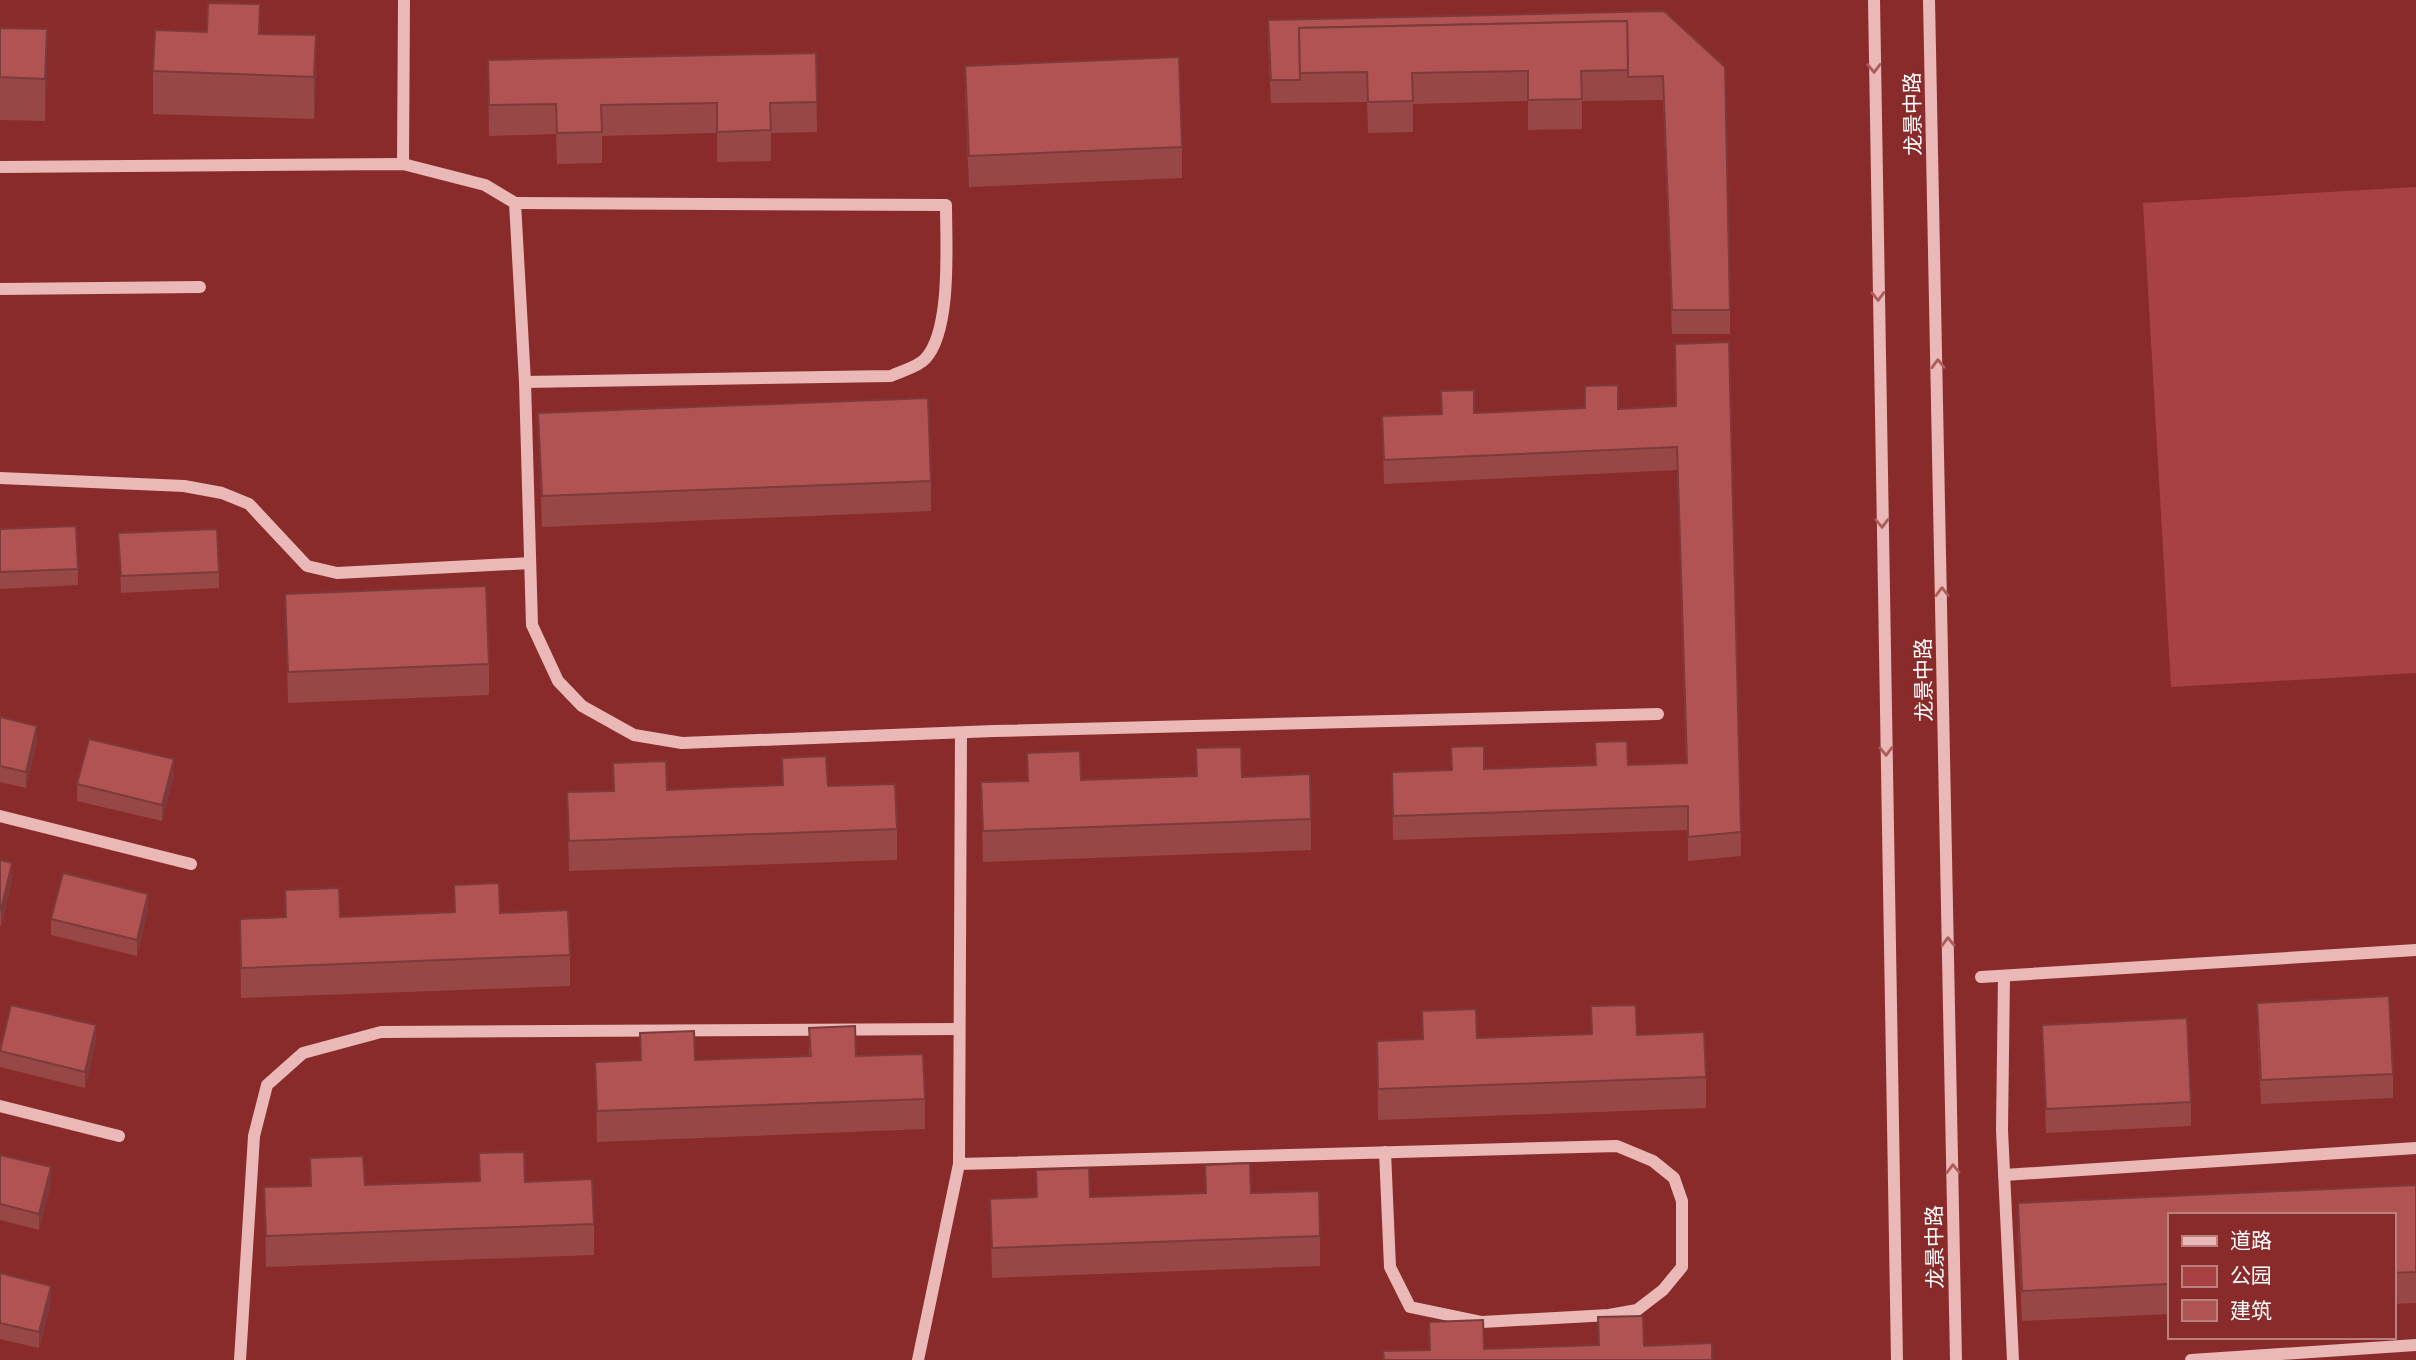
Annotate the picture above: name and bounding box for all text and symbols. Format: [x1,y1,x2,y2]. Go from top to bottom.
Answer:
one-way arrow [1866,63,1882,74]
street label: 龙景中路 [1900,72,1926,156]
one-way arrow [1870,291,1886,301]
one-way arrow [1930,359,1945,370]
one-way arrow [1874,518,1890,529]
one-way arrow [1934,586,1950,597]
street label: 龙景中路 [1911,638,1937,722]
one-way arrow [1878,746,1894,756]
one-way arrow [1941,936,1956,947]
one-way arrow [1945,1164,1960,1175]
street label: 龙景中路 [1922,1205,1948,1289]
legend [2168,1213,2395,1339]
text: 道路 [2230,1229,2272,1253]
text: 公园 [2230,1264,2272,1288]
text: 建筑 [2230,1299,2272,1323]

